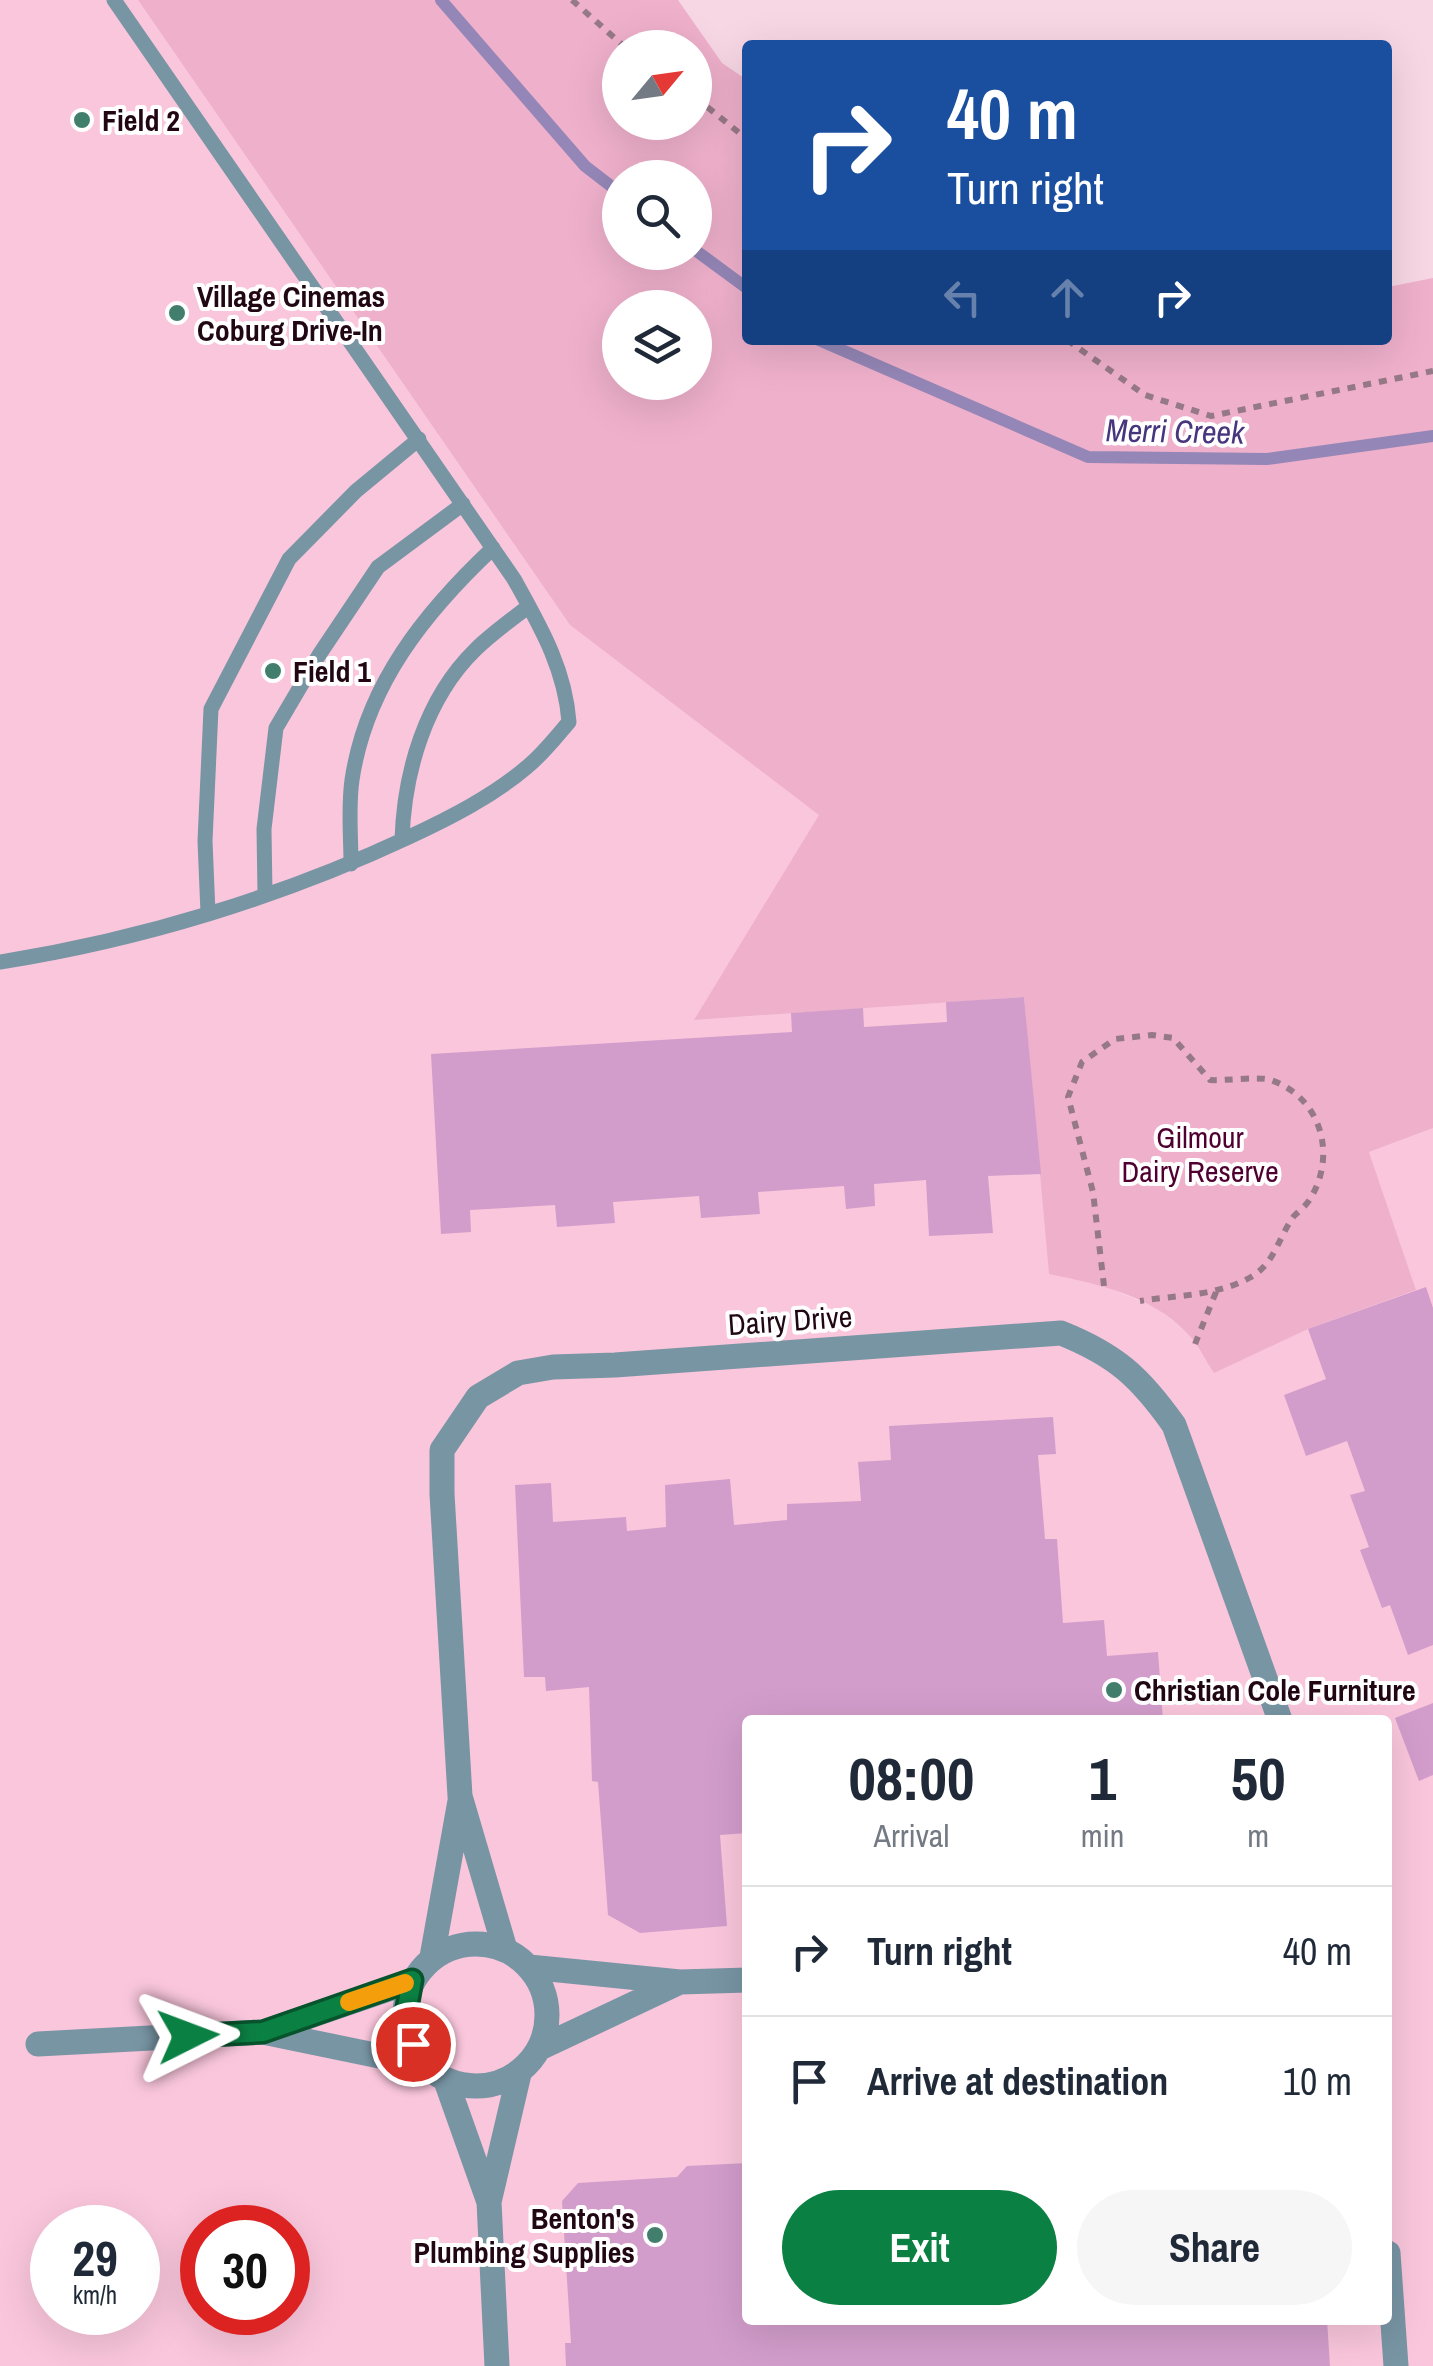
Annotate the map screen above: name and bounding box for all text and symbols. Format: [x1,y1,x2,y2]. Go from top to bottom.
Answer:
north arrow [602,30,712,140]
map controls [602,30,712,400]
text: 40 m [947,67,1078,161]
icon: right [782,80,912,210]
place label: Field 2 [102,100,180,140]
marker: Field 2 [71,109,93,131]
text: Turn right [947,157,1104,218]
button: search [602,160,712,270]
icon: left [935,270,990,325]
icon: ahead [1040,270,1095,325]
icon: right [1145,270,1200,325]
place label: Village Cinemas Coburg Drive-In [197,276,385,350]
button: layers [602,290,712,400]
marker: Village Cinemas Coburg Drive-In [166,302,188,324]
water label: Merri Creek [1105,408,1245,454]
place label: Field 1 [293,651,371,691]
marker: Field 1 [262,660,284,682]
park label: Gilmour Dairy Reserve [1121,1117,1279,1191]
street label: Dairy Drive [727,1296,853,1344]
place label: Christian Cole Furniture [1134,1670,1416,1710]
marker: Christian Cole Furniture [1103,1679,1125,1701]
text: 08:00 [848,1738,974,1819]
text: 1 [1089,1738,1116,1819]
text: 50 [1231,1738,1286,1819]
text: Arrival [873,1814,949,1857]
text: min [1081,1814,1124,1857]
text: m [1247,1814,1269,1857]
icon: right [782,1924,837,1979]
text: Turn right [867,1926,1012,1977]
text: 40 m [1283,1926,1352,1977]
position arrow [136,1984,240,2088]
pin [371,2002,456,2087]
icon: arrive [386,2017,441,2072]
icon: arrive [782,2054,837,2109]
text: Arrive at destination [867,2056,1168,2107]
text: 10 m [1283,2056,1352,2107]
button: Exit [782,2190,1057,2305]
button: Share [1077,2190,1352,2305]
place label: Benton's Plumbing Supplies [414,2198,635,2272]
speed limit sign: 30 [180,2205,310,2335]
text: 29 [72,2224,118,2292]
marker: Benton's Plumbing Supplies [644,2224,666,2246]
text: km/h [73,2278,117,2312]

